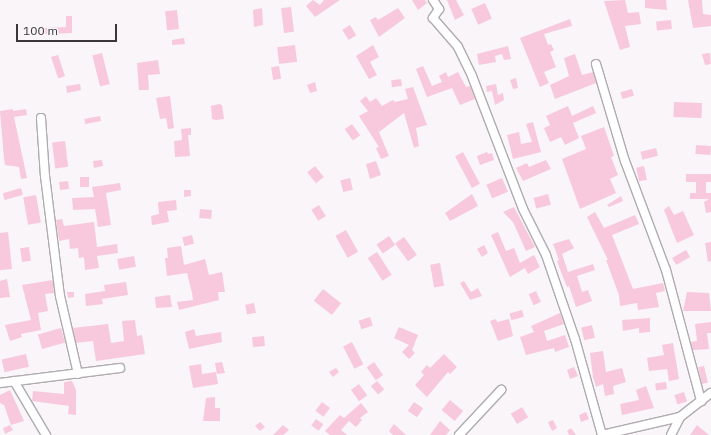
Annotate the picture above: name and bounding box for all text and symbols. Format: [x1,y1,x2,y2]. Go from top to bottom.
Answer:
scale bar [18,16,119,42]
text: 100 m [23,23,58,38]

